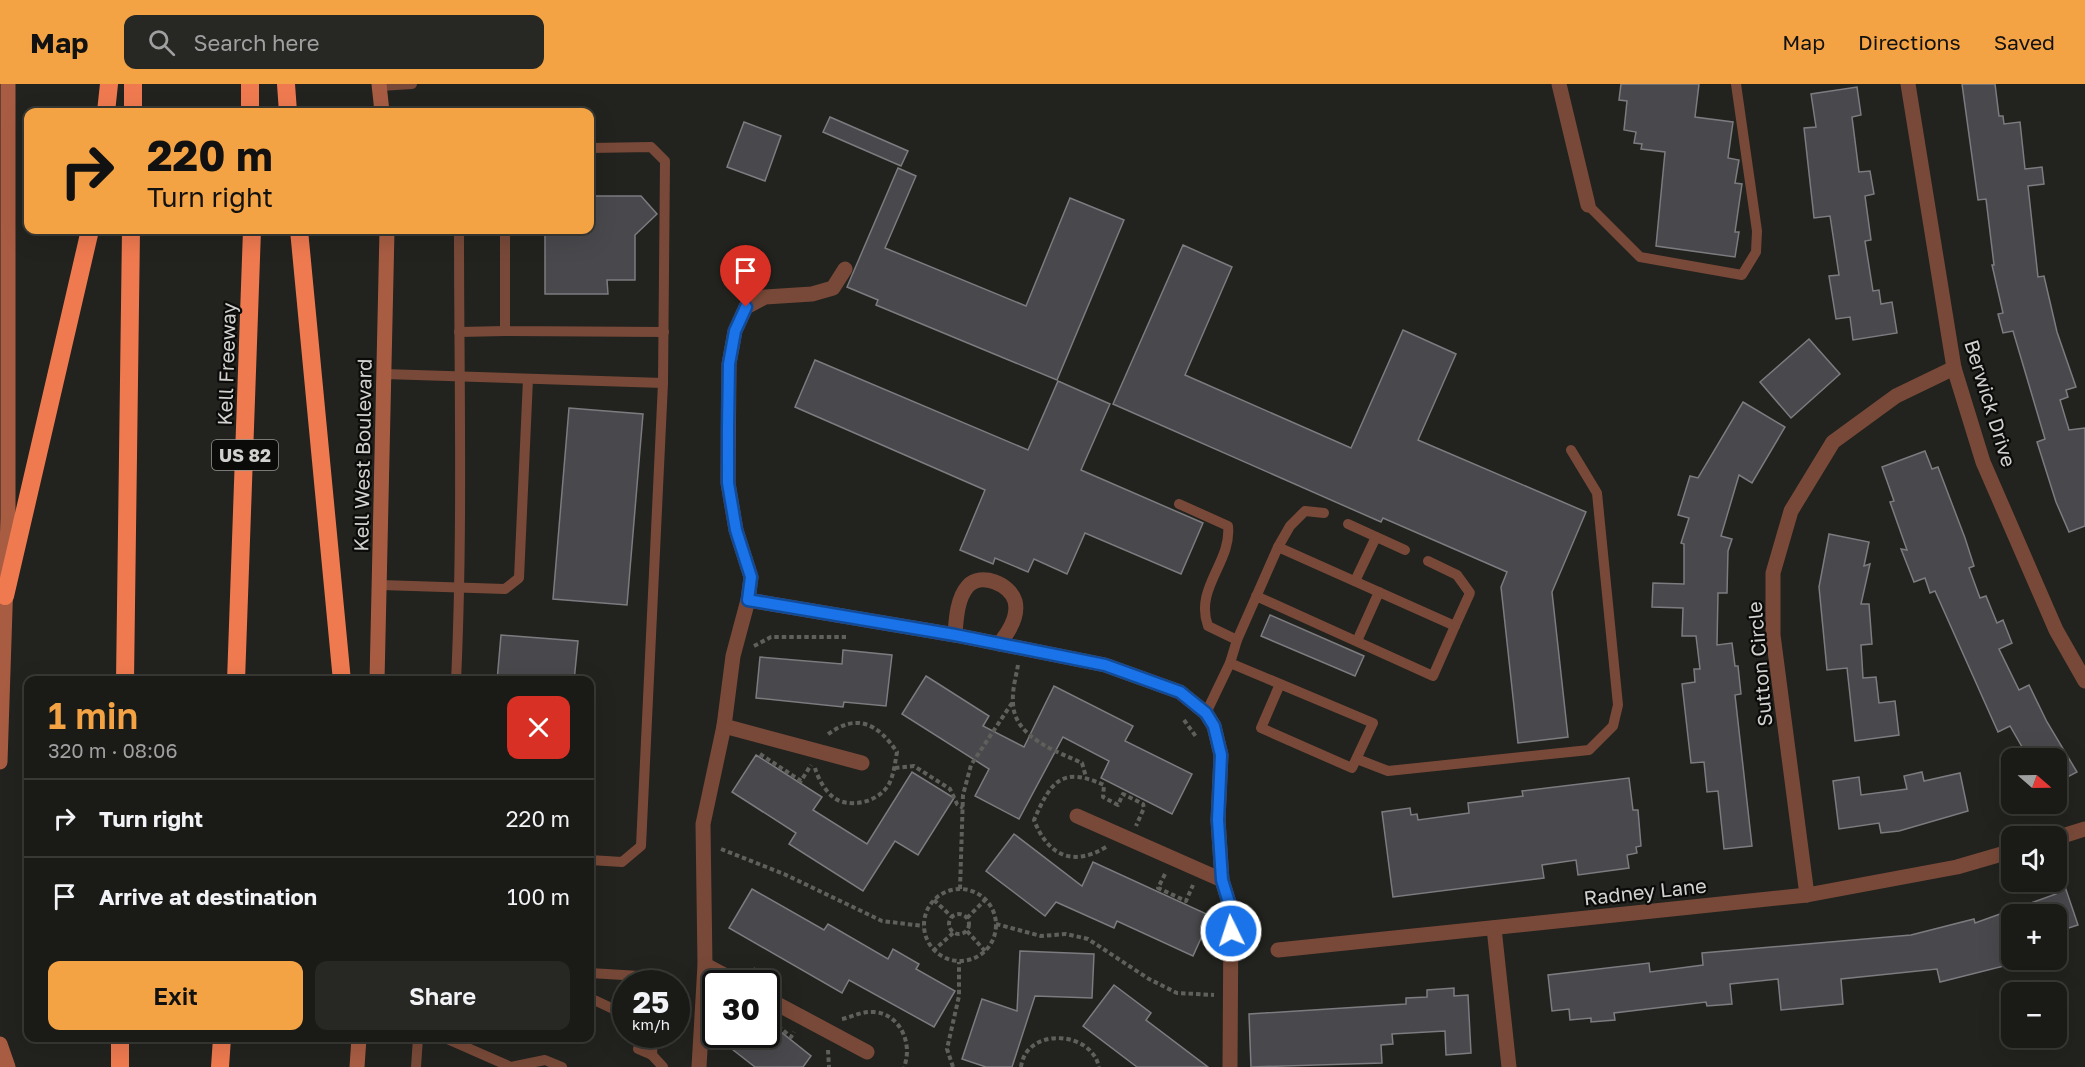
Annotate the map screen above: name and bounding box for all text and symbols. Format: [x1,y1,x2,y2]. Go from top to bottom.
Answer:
search box [124,15,544,69]
text: Map [30,26,88,59]
icon: search [145,26,178,59]
text: Search here [193,29,319,56]
text: Map [1782,29,1825,55]
text: Directions [1858,29,1961,55]
text: Saved [1994,29,2055,55]
text: 220 m [147,130,273,180]
icon: right [48,132,126,210]
text: Turn right [147,181,273,213]
pin [720,245,771,307]
icon: arrive [729,254,762,287]
street label: Kell Freeway [212,302,240,426]
street label: Berwick Drive [1960,337,2022,469]
street label: Kell West Boulevard [348,358,376,552]
road number: US 82 [212,440,278,470]
street label: Sutton Circle [1742,601,1776,727]
text: 1 min [48,694,138,737]
button: close [507,696,570,759]
text: 320 m · 08:06 [48,738,178,762]
north arrow [2001,748,2067,814]
map controls [2001,748,2067,1048]
icon: right [48,802,81,835]
text: Turn right [99,805,203,832]
text: 220 m [506,805,570,832]
button: sound [2001,826,2067,892]
street label: Radney Lane [1582,873,1708,909]
icon: arrive [48,880,81,913]
text: Arrive at destination [99,883,317,910]
text: 100 m [507,883,570,910]
position arrow [1199,899,1263,963]
button: + [2001,904,2067,970]
button: Exit [48,961,303,1030]
button: Share [315,961,570,1030]
speed limit sign: 30 [702,970,780,1048]
button: − [2001,982,2067,1048]
text: 25 [633,984,669,1020]
text: km/h [632,1015,670,1033]

